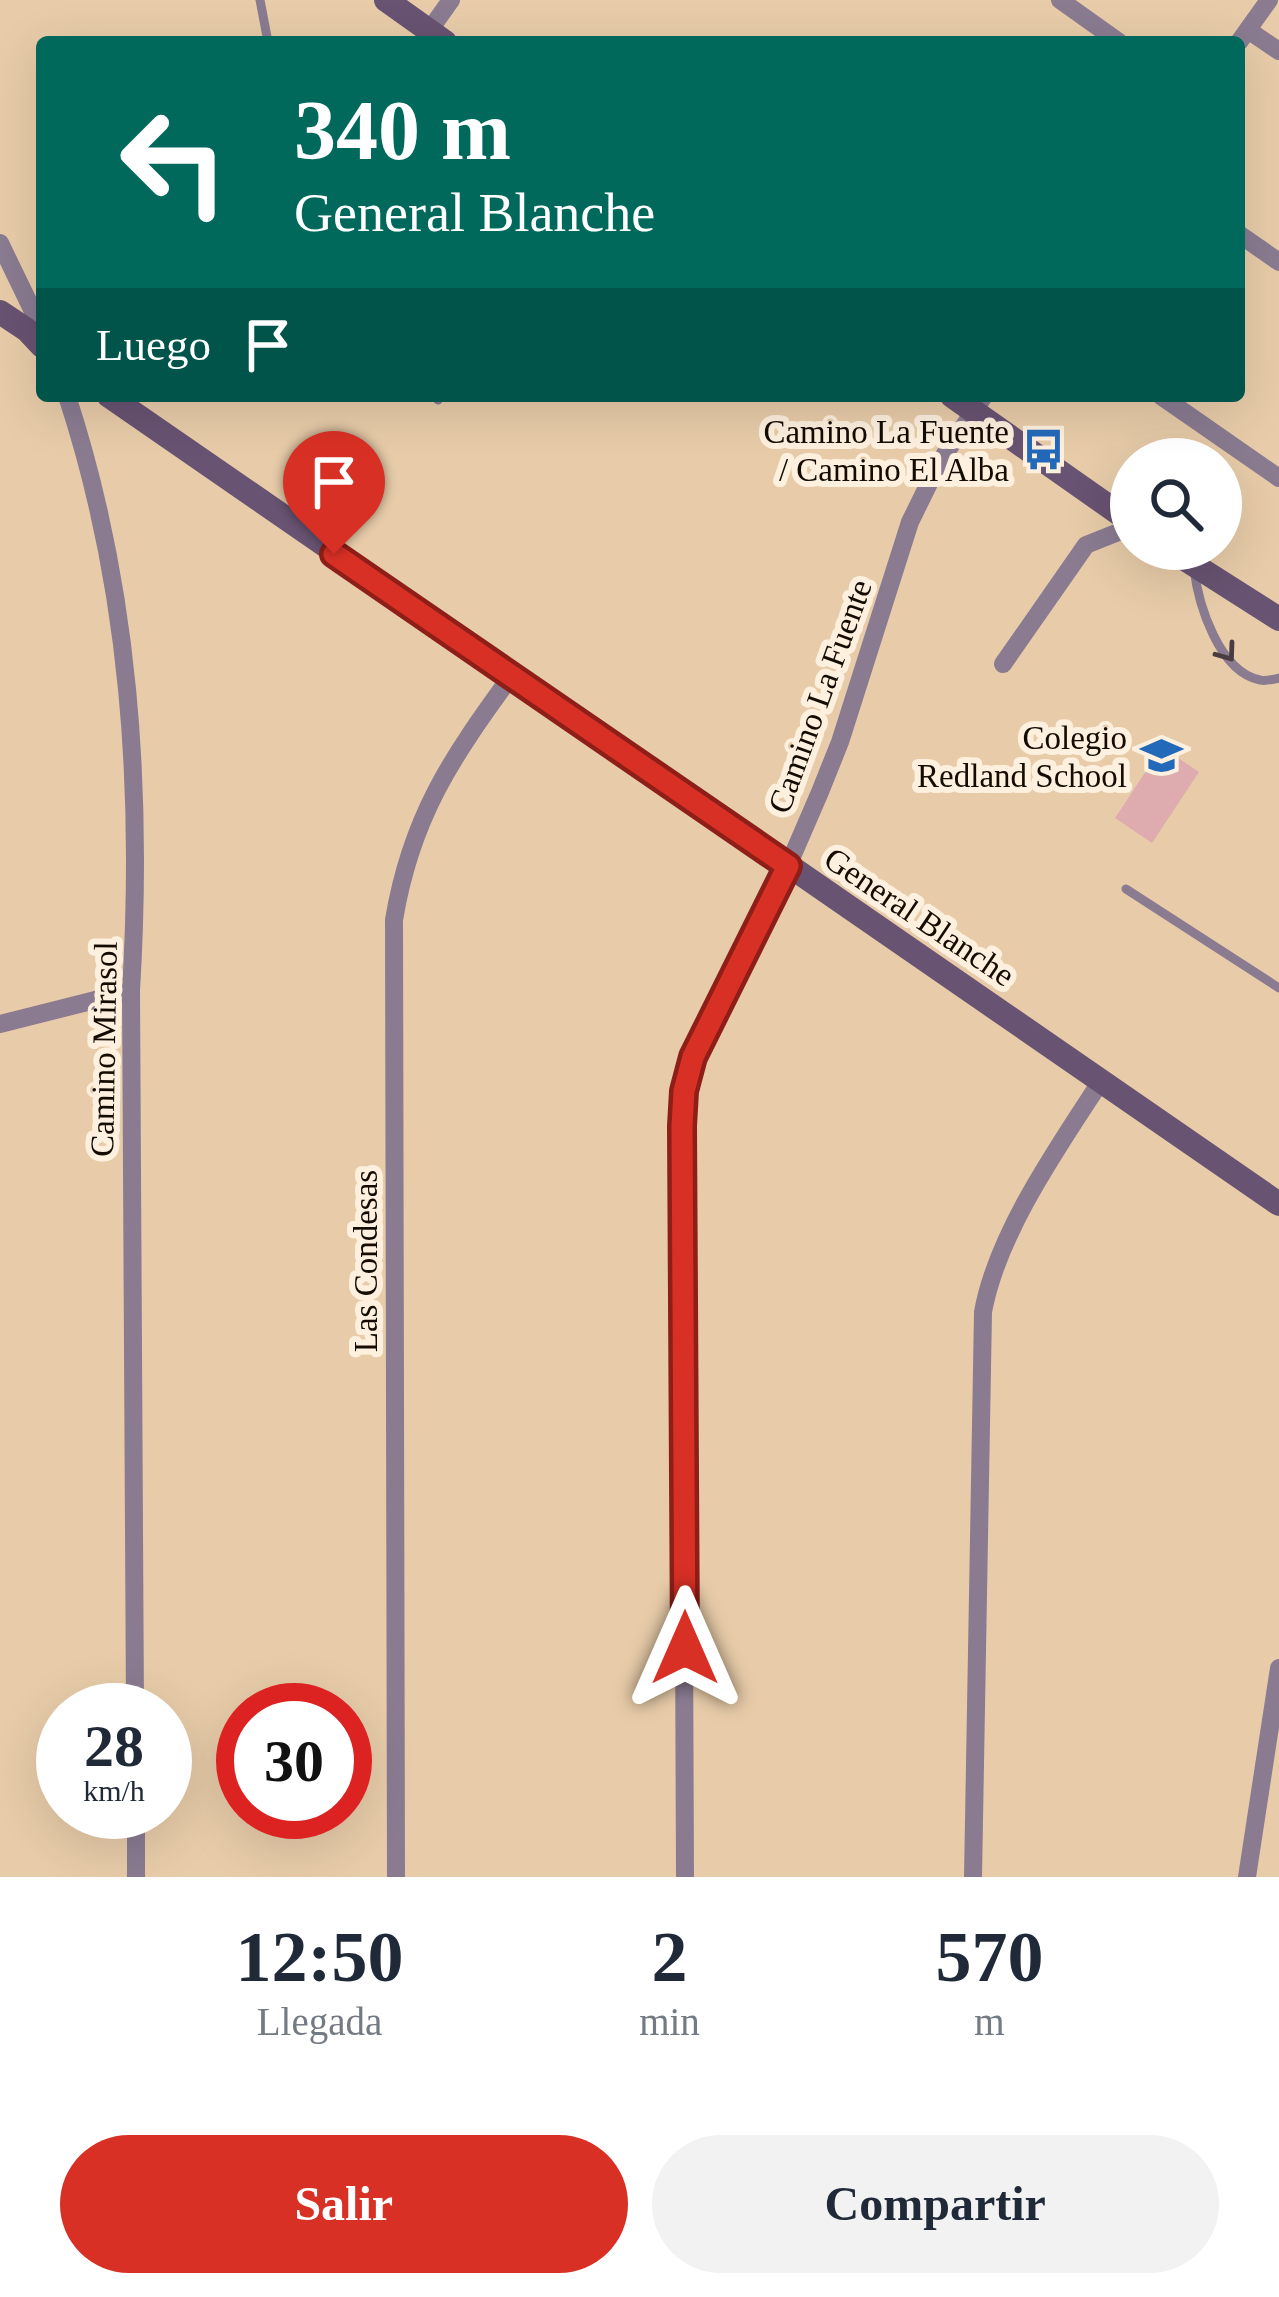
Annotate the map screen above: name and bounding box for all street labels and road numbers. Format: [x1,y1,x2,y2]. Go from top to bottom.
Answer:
street label: Camino La Fuente [761,575,879,818]
street label: General Blanche [818,840,1021,993]
street label: Camino Mirasol [84,941,124,1157]
street label: Las Condesas [348,1170,384,1352]

